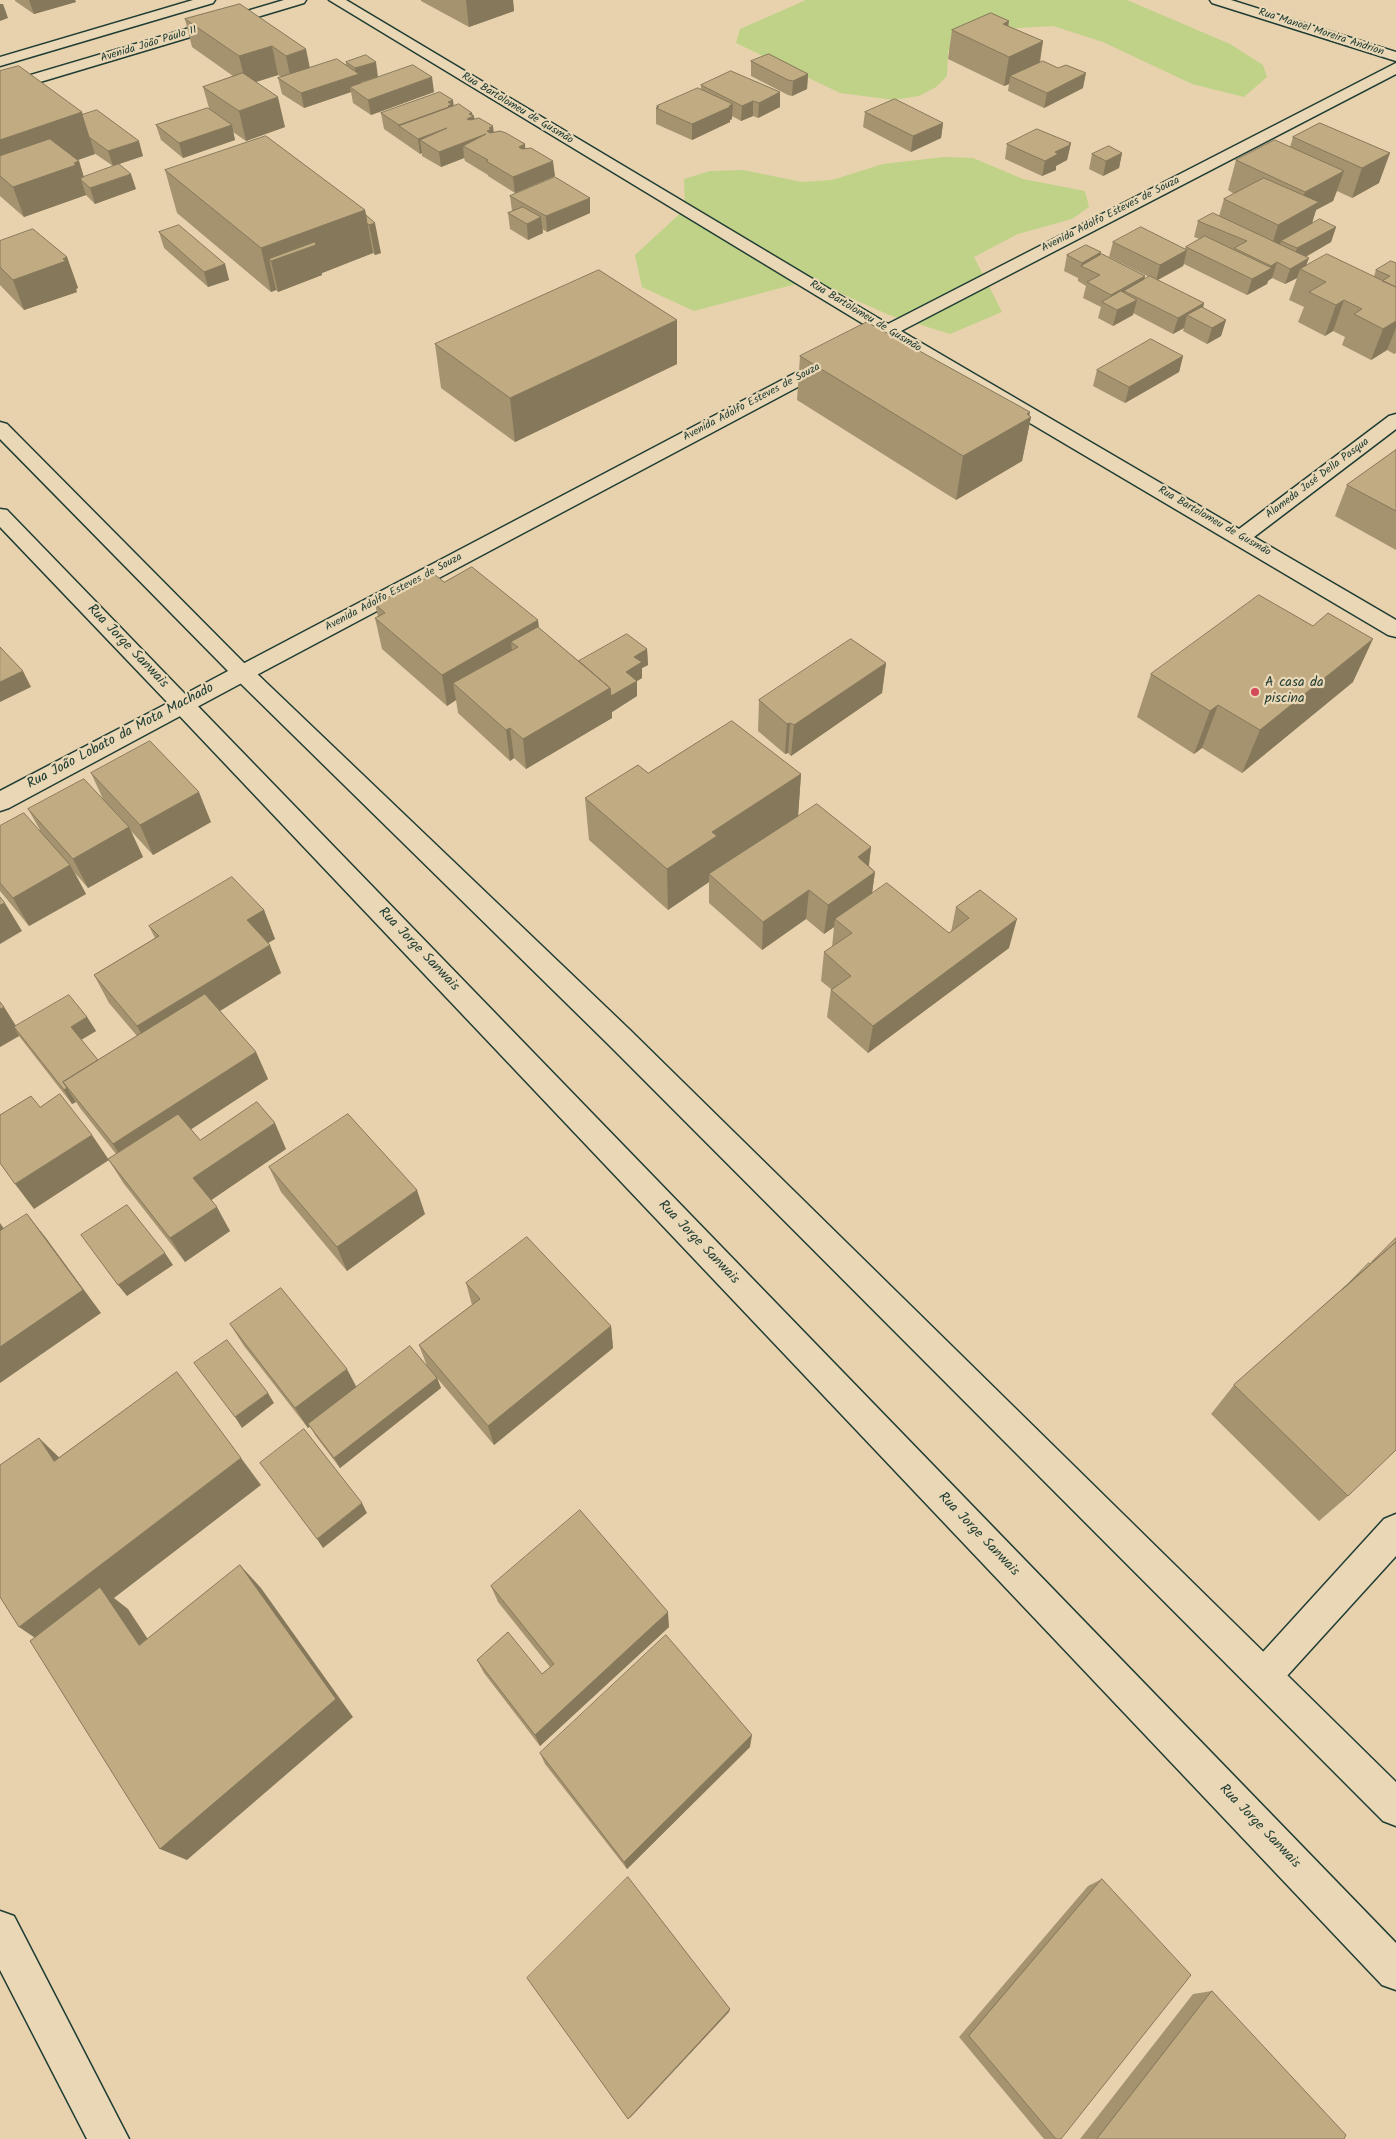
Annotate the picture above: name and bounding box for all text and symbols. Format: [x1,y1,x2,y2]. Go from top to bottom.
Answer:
street label: Rua Manoel Moreira Andrion [1257,6,1385,60]
street label: Avenida João Paulo II [99,24,199,66]
street label: Rua Bartolomeu de Gusmão [459,70,575,148]
street label: Avenida Adolfo Esteves de Souza [1040,174,1182,256]
street label: Rua Bartolomeu de Gusmão [807,278,923,356]
street label: Avenida Adolfo Esteves de Souza [681,361,823,445]
street label: Alameda José Della Pasqua [1264,436,1372,522]
street label: Rua Bartolomeu de Gusmão [1155,484,1273,560]
street label: Avenida Adolfo Esteves de Souza [323,551,465,635]
street label: Rua Jorge Sanwais [83,602,171,692]
place label: A casa da piscina [1265,676,1324,709]
street label: Rua João Lobato da Mota Machado [25,680,217,794]
marker: A casa da piscina [1249,686,1261,698]
street label: Rua Jorge Sanwais [374,905,462,995]
street label: Rua Jorge Sanwais [654,1198,742,1288]
street label: Rua Jorge Sanwais [934,1490,1022,1580]
street label: Rua Jorge Sanwais [1215,1782,1303,1872]

